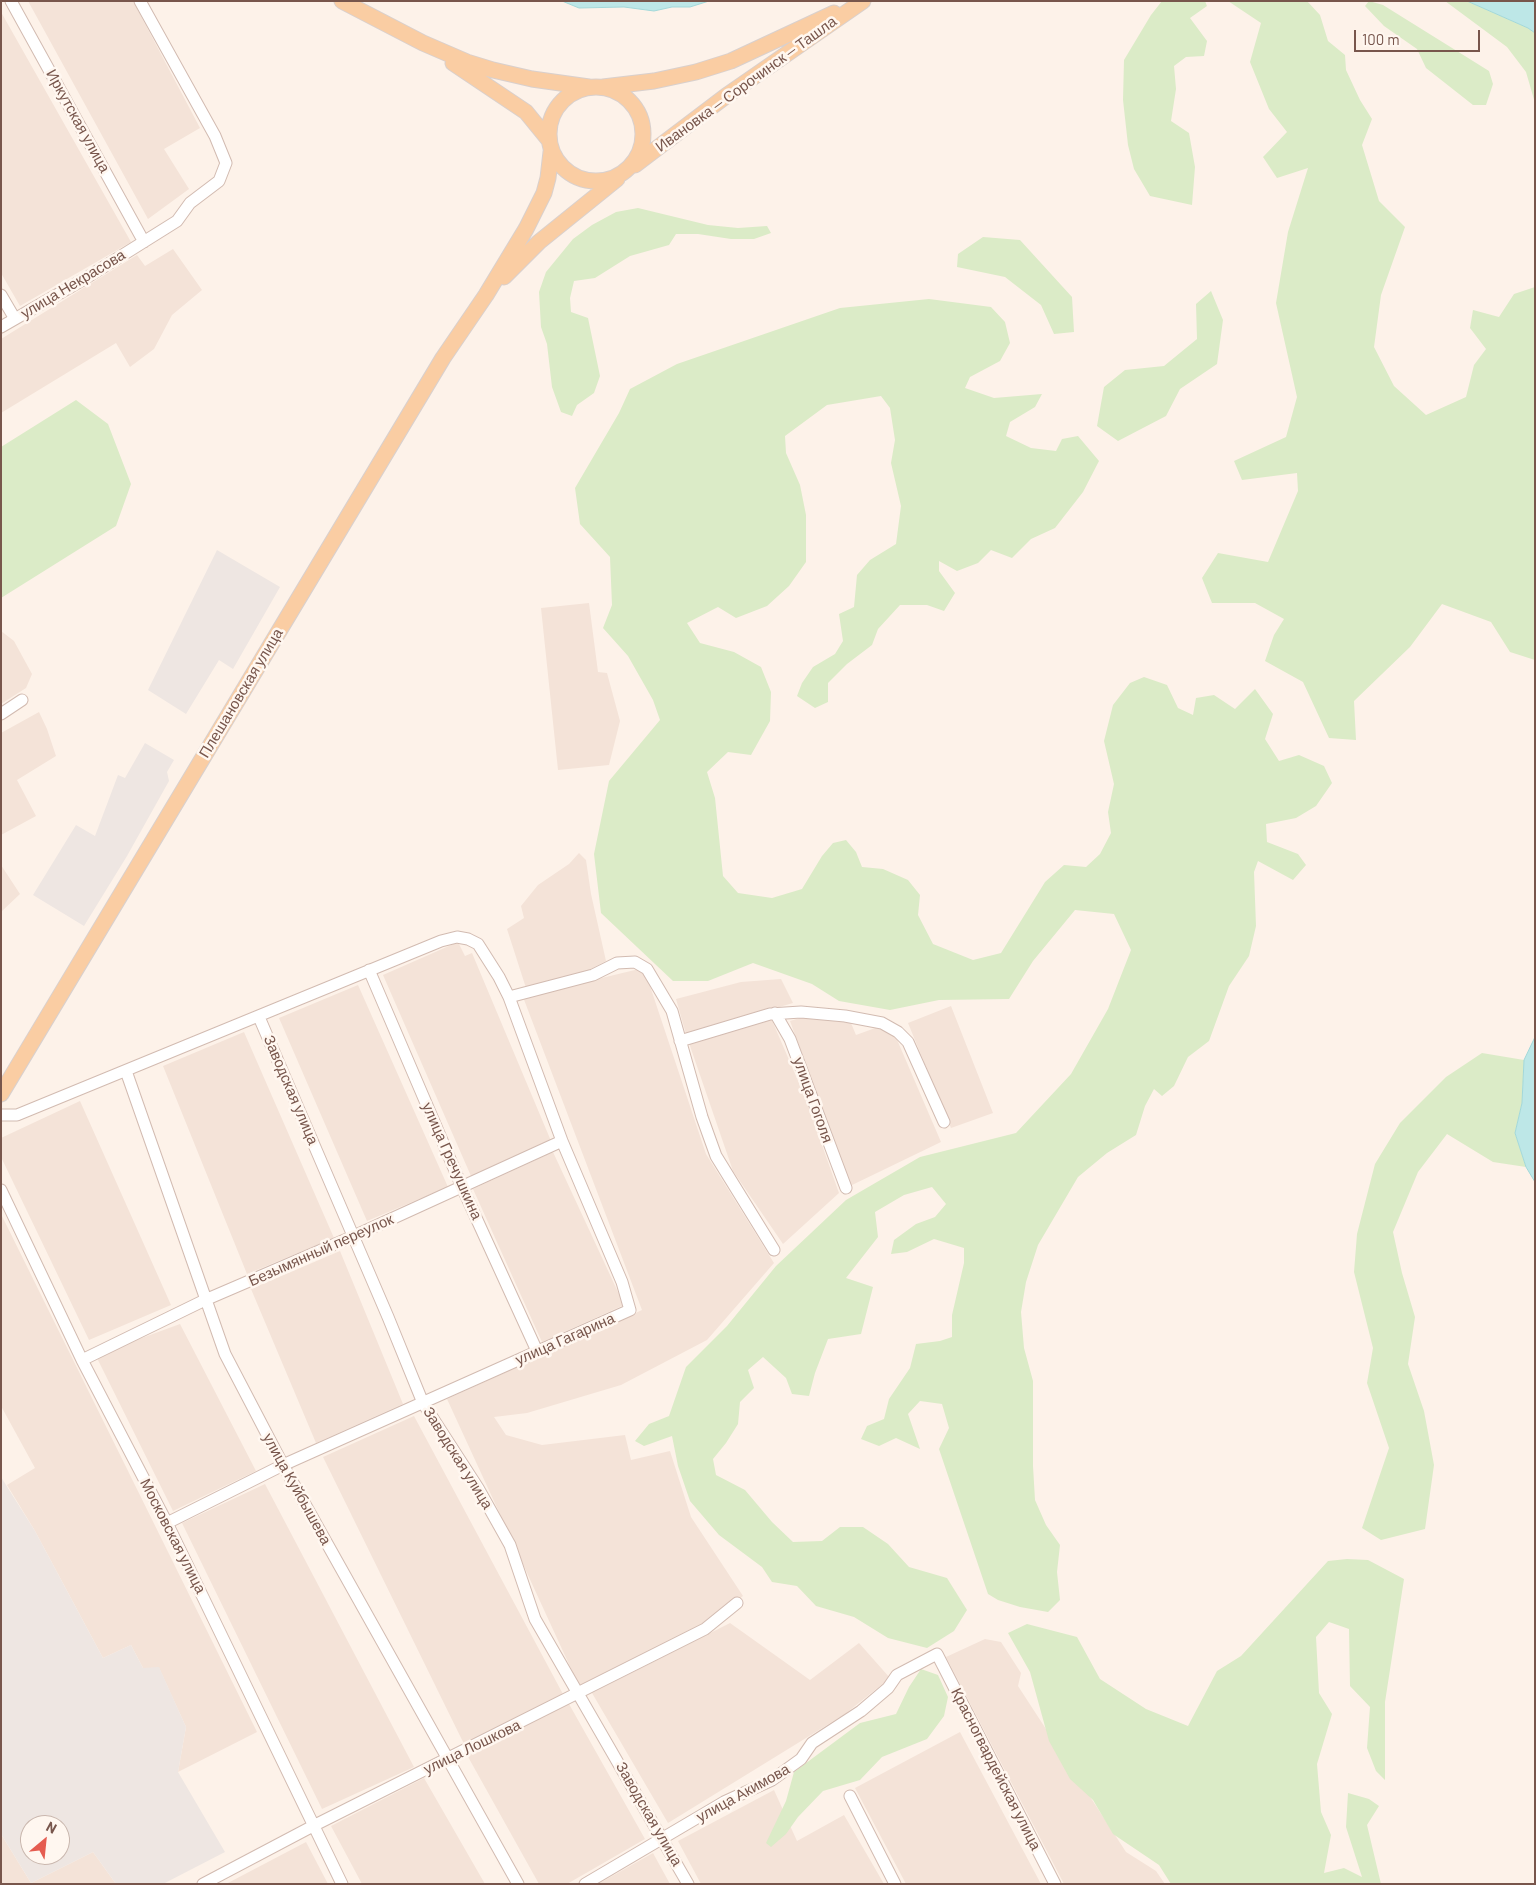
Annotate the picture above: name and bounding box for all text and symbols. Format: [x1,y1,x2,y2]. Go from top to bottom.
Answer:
street label: Ивановка — Сорочинск — Ташла [652,12,840,156]
scale bar [1356,20,1482,52]
text: 100 m [1362,30,1400,48]
street label: Иркутская улица [42,66,114,176]
street label: улица Некрасова [17,246,129,322]
street label: Плешановская улица [195,625,287,761]
street label: Заводская улица [260,1033,322,1147]
street label: улица Гоголя [789,1055,837,1145]
street label: улица Гречушкина [418,1100,486,1222]
street label: Безымянный переулок [246,1210,396,1290]
street label: улица Гагарина [513,1309,617,1369]
street label: Заводская улица [419,1404,497,1512]
street label: улица Куйбышева [259,1430,335,1548]
street label: Московская улица [136,1476,210,1596]
street label: Красногвардейская улица [947,1685,1045,1853]
street label: улица Лошкова [421,1716,523,1778]
street label: Заводская улица [612,1759,686,1869]
street label: улица Акимова [693,1760,793,1826]
north arrow [20,1815,70,1865]
text: N [44,1818,60,1837]

